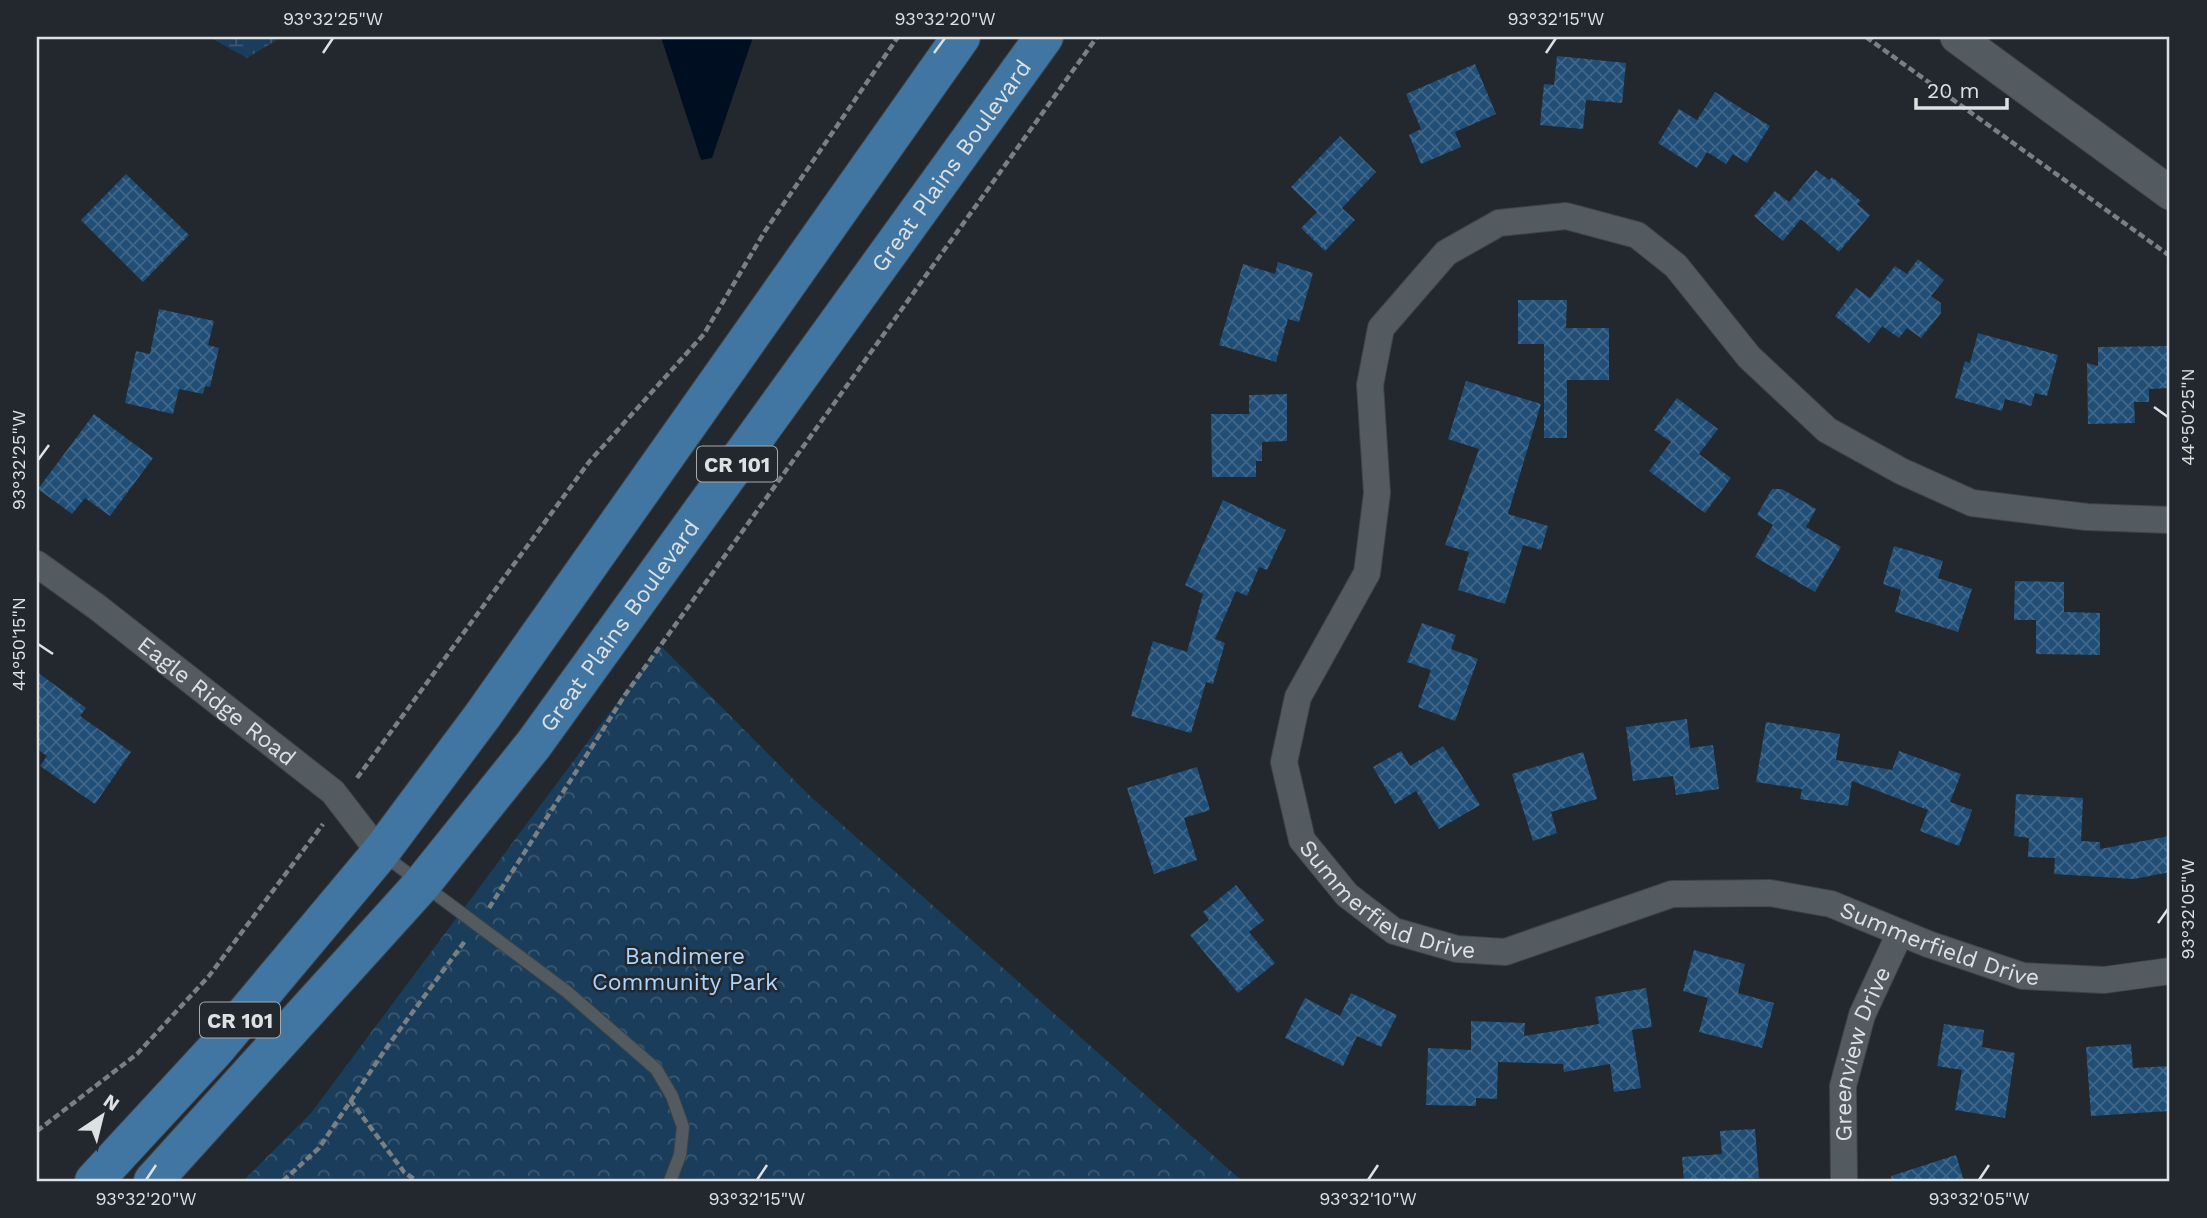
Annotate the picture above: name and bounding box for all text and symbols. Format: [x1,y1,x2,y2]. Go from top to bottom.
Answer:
text: 93°32'25"W [283,8,383,29]
text: 93°32'20"W [895,8,995,29]
text: 93°32'15"W [1508,8,1604,29]
street label: Great Plains Boulevard [866,55,1037,277]
scale bar [1916,66,2008,110]
text: 20 m [1927,78,1979,103]
text: 44°50'25"N [2177,368,2198,466]
text: 93°32'25"W [8,410,29,510]
road number: CR 101 [697,447,777,482]
street label: Great Plains Boulevard [534,514,705,737]
text: 44°50'15"N [8,597,29,691]
street label: Eagle Ridge Road [132,631,301,771]
street label: Summerfield Drive [1294,834,1476,964]
text: 93°32'05"W [2177,859,2198,959]
street label: Summerfield Drive [1836,896,2040,990]
park label: Bandimere Community Park [592,943,778,996]
street label: Greenview Drive [1829,962,1896,1142]
road number: CR 101 [200,1002,280,1038]
north arrow [66,1082,136,1152]
text: N [99,1089,124,1116]
text: 93°32'20"W [96,1188,196,1209]
text: 93°32'15"W [709,1188,805,1209]
text: 93°32'10"W [1319,1188,1417,1209]
text: 93°32'05"W [1929,1188,2029,1209]

